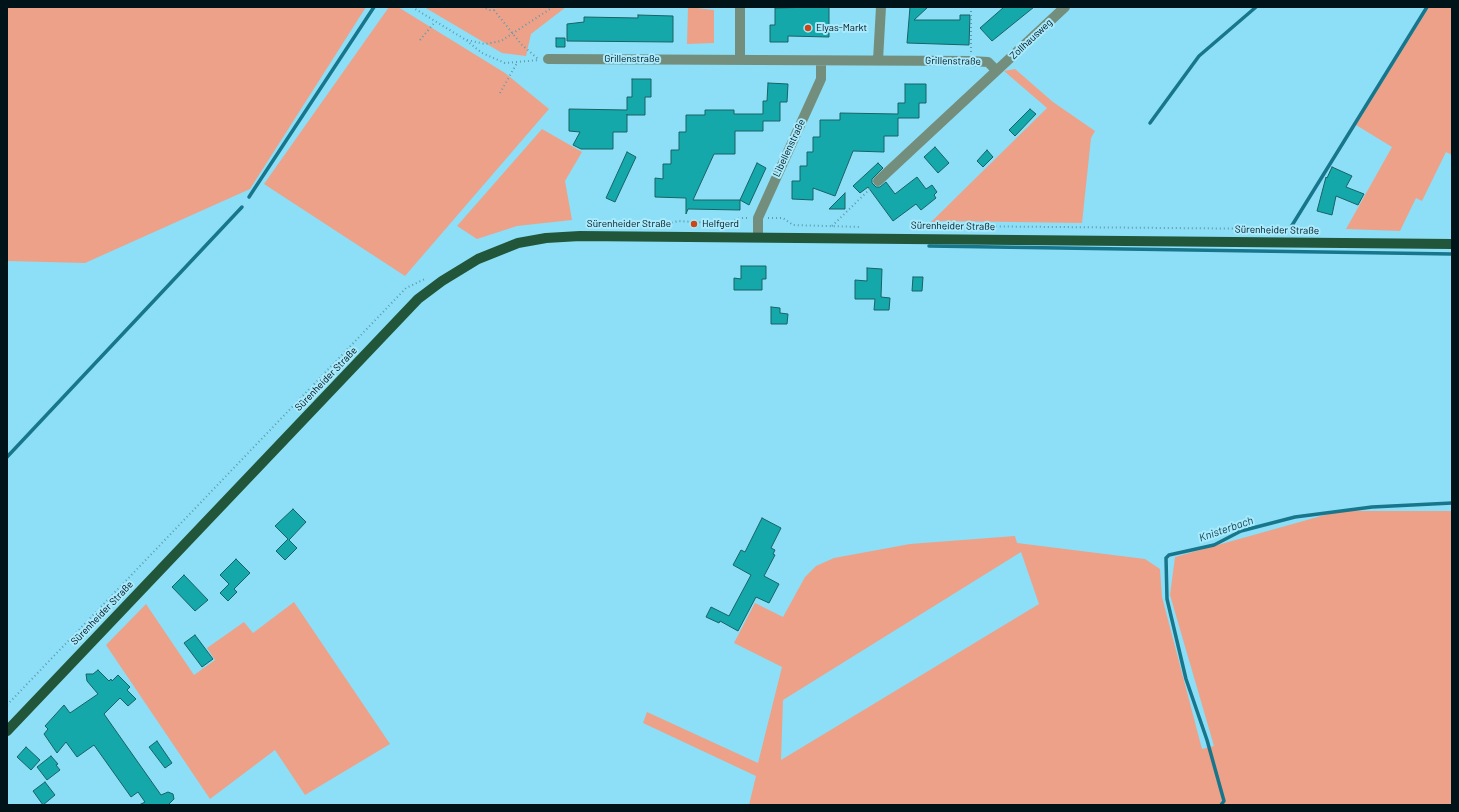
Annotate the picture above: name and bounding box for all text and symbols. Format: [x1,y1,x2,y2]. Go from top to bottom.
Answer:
street label: Zollhausweg [1007,16,1055,62]
place label: Elyas-Markt [816,22,867,34]
marker: Elyas-Markt [803,23,813,33]
street label: Grillenstraße [604,53,660,65]
street label: Grillenstraße [925,55,981,67]
street label: Libellenstraße [770,117,808,179]
street label: Sürenheider Straße [587,218,671,230]
place label: Helfgerd [702,218,739,230]
marker: Helfgerd [689,219,699,229]
street label: Sürenheider Straße [911,219,995,233]
street label: Sürenheider Straße [1235,223,1319,237]
street label: Sürenheider Straße [292,345,360,413]
water label: Knisterbach [1197,514,1255,544]
street label: Sürenheider Straße [68,579,136,647]

